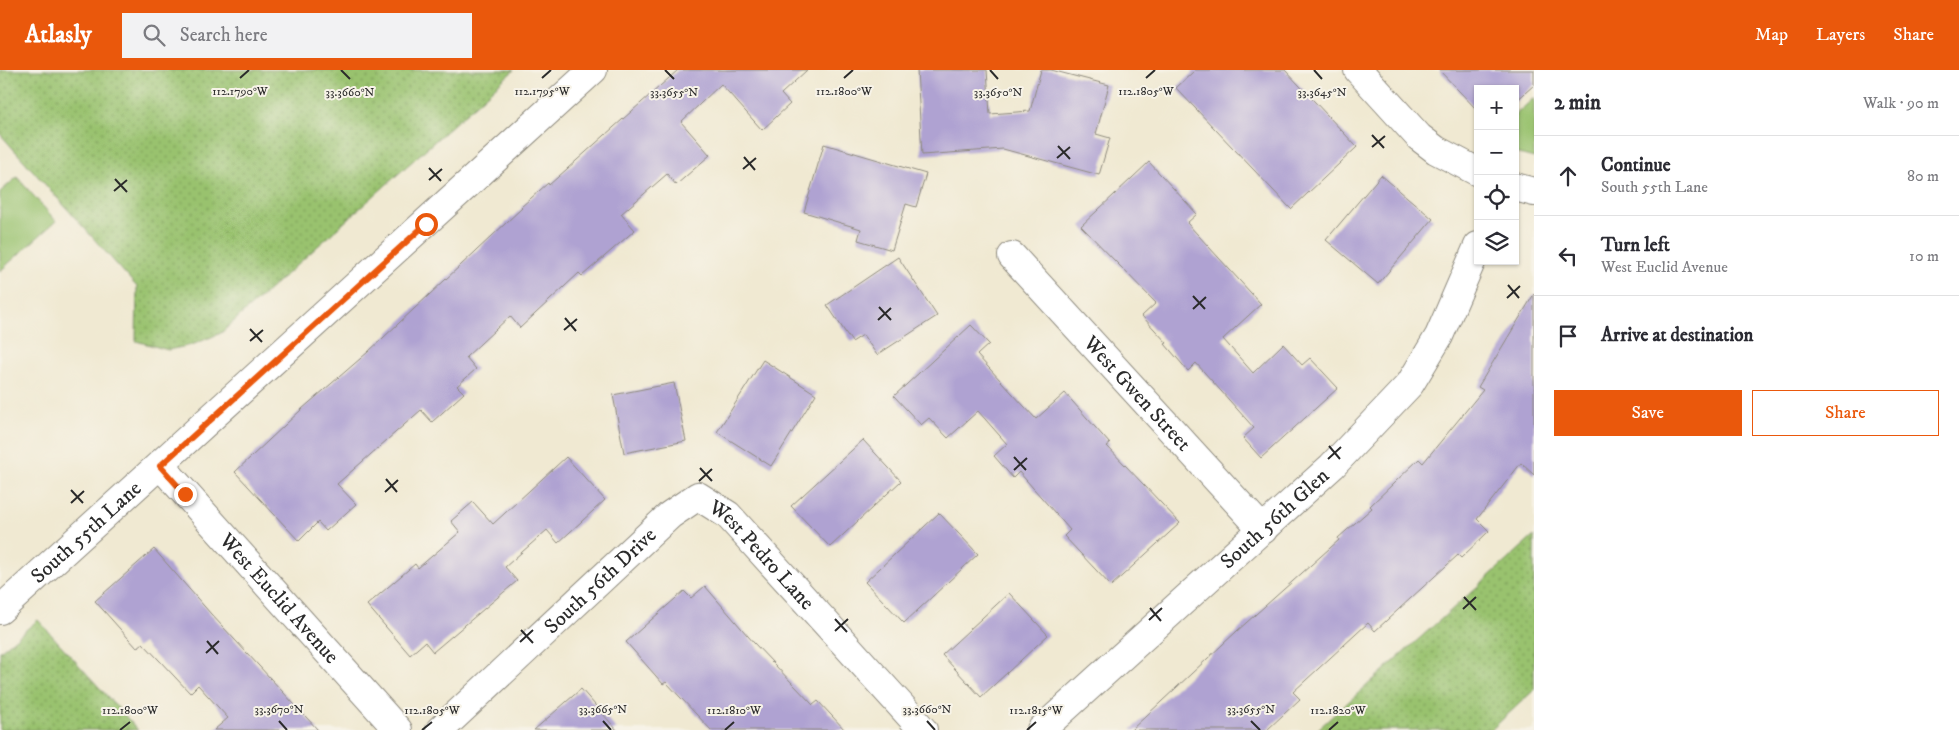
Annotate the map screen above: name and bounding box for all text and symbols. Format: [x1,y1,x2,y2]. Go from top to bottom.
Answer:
search box [122,13,472,58]
text: Atlasly [25,20,92,50]
icon: search [140,21,168,49]
text: Search here [180,24,268,47]
text: Map [1755,24,1788,46]
text: Layers [1816,24,1865,46]
text: Share [1893,24,1934,46]
text: 112.1790°W [212,84,269,99]
text: 112.1795°W [514,84,571,99]
text: 112.1800°W [816,84,873,99]
text: 112.1805°W [1118,84,1175,99]
text: 33.3660°N [326,85,375,100]
text: 33.3655°N [650,85,698,100]
text: 33.3650°N [974,85,1022,100]
text: 33.3645°N [1297,85,1347,100]
map controls [1474,85,1519,265]
button: + [1474,85,1519,130]
text: 2 min [1554,90,1601,116]
text: Walk · 90 m [1863,93,1939,113]
button: − [1474,130,1519,175]
text: Continue [1601,154,1671,177]
icon: ahead [1554,162,1582,190]
text: 80 m [1907,166,1939,186]
button: locate [1474,175,1519,220]
text: South 55th Lane [1601,177,1708,197]
route start [415,213,438,236]
button: layers [1474,220,1519,265]
text: Turn left [1601,234,1670,257]
icon: left [1554,242,1582,270]
text: 10 m [1909,246,1939,266]
text: West Euclid Avenue [1601,257,1728,277]
icon: arrive [1554,322,1582,350]
text: Arrive at destination [1601,324,1753,347]
street label: West Gwen Street [1077,330,1196,457]
button: Save [1554,390,1742,436]
button: Share [1752,390,1939,436]
street label: South 56th Glen [1215,463,1335,575]
street label: South 55th Lane [26,476,147,590]
route end [174,483,197,506]
street label: West Pedro Lane [703,494,820,616]
street label: South 56th Drive [539,522,662,640]
street label: West Euclid Avenue [213,527,344,670]
text: 33.3670°N [255,702,304,717]
text: 33.3665°N [579,702,627,717]
text: 33.3660°N [903,702,952,717]
text: 33.3655°N [1227,702,1275,717]
text: 112.1800°W [102,703,159,718]
text: 112.1805°W [404,703,461,718]
text: 112.1810°W [707,703,762,718]
text: 112.1815°W [1009,703,1064,718]
text: 112.1820°W [1310,703,1367,718]

